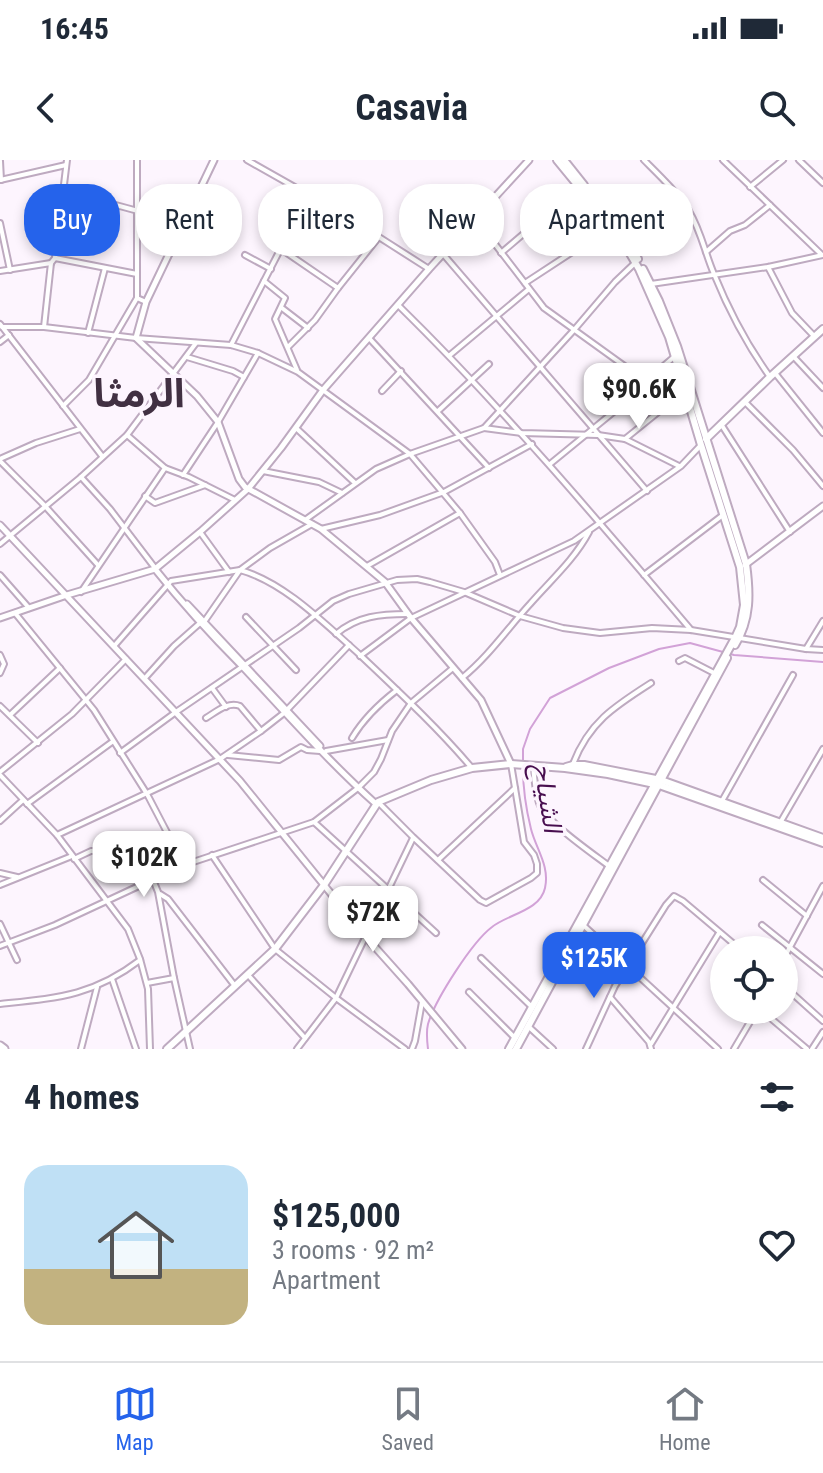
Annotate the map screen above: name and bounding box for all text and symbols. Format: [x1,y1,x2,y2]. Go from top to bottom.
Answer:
text: 16:45 [40,11,109,46]
icon: back [24,86,68,130]
icon: search [755,86,799,130]
text: Casavia [355,87,468,129]
chip: Buy [24,184,120,256]
chip: Rent [136,184,242,256]
chip: Filters [258,184,383,256]
chip: New [399,184,504,256]
chip: Apartment [520,184,693,256]
pin: $90.6K [574,363,704,431]
district label: الرمثا [93,370,185,417]
text: $90.6K [602,374,676,404]
water label: الشياح [523,761,569,838]
pin: $102K [88,831,200,899]
text: $102K [111,842,177,872]
pin: $72K [326,886,420,954]
text: $72K [346,897,400,927]
pin: $125K [538,932,650,1000]
map controls [710,936,798,1024]
button: locate [710,936,798,1024]
text: $125K [561,943,627,973]
icon: filters [755,1075,799,1119]
text: 4 homes [24,1077,140,1117]
text: $125,000 [272,1195,401,1235]
icon: home [88,1197,184,1293]
icon: heart [755,1223,799,1267]
text: 3 rooms · 92 m² [272,1235,434,1265]
text: Apartment [272,1265,381,1295]
tab: Map [113,1382,157,1455]
tab: Saved [382,1382,434,1455]
tab: Home [659,1382,710,1455]

